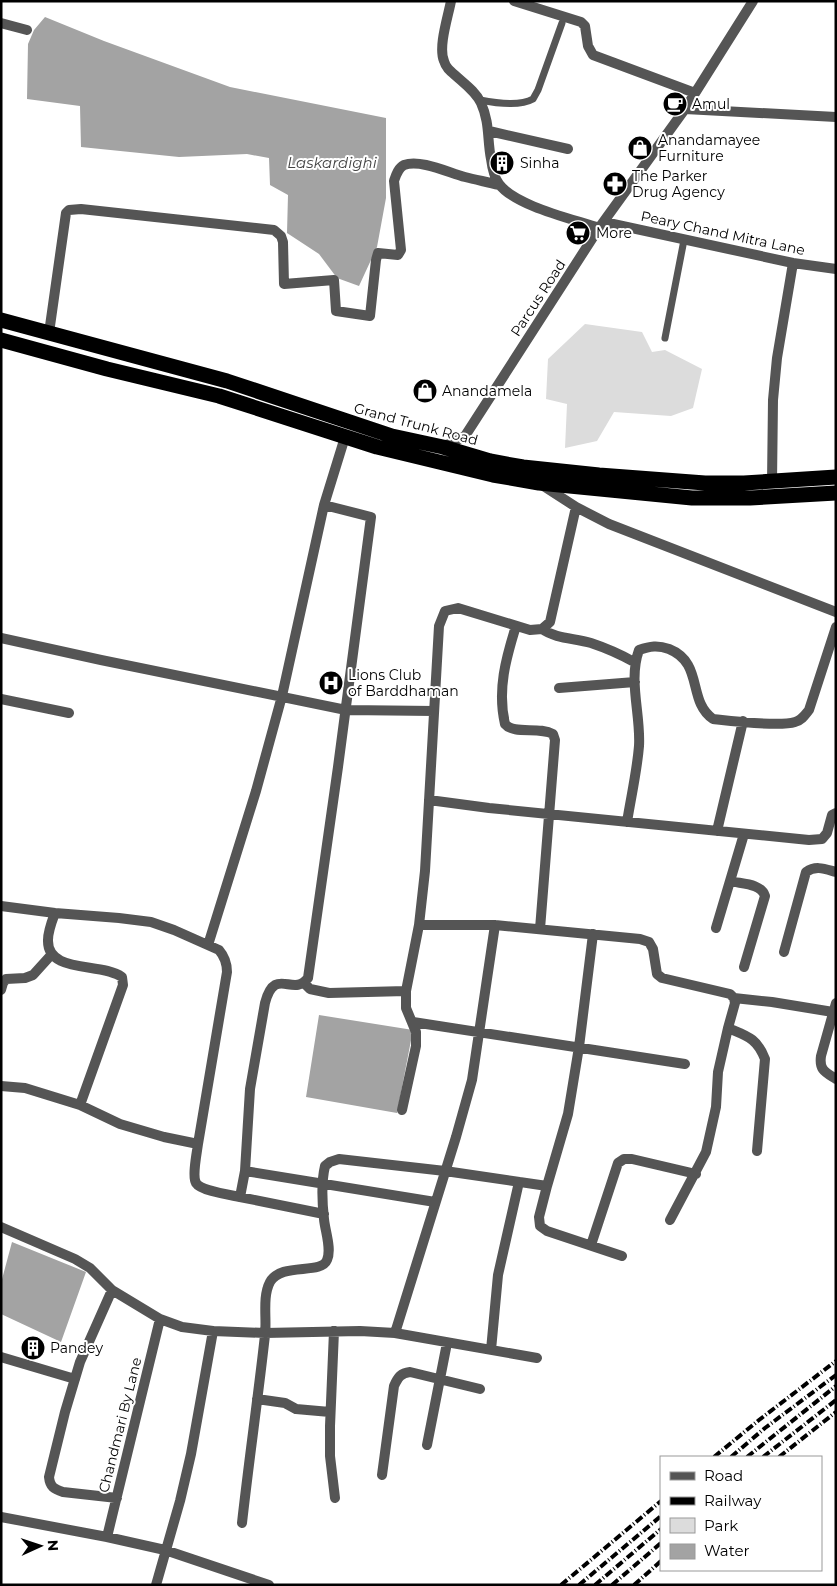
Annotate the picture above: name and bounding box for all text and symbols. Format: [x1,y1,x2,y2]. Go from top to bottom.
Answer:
cafe icon: Amul [662,91,688,117]
place label: Amul [692,95,730,113]
place label: Anandamayee Furniture [658,131,760,165]
shop icon: Anandamayee Furniture [627,135,653,161]
building icon: Sinha [489,150,515,176]
water label: Laskardighi [287,153,378,172]
place label: Sinha [520,154,560,172]
place label: The Parker Drug Agency [632,167,725,201]
pharmacy icon: The Parker Drug Agency [602,171,628,197]
street label: Peary Chand Mitra Lane [639,207,807,259]
supermarket icon: More [565,220,591,246]
place label: More [596,224,632,242]
street label: Parcus Road [507,256,569,340]
shop icon: Anandamela [412,378,438,404]
place label: Anandamela [442,382,532,400]
street label: Grand Trunk Road [352,399,480,449]
place label: Lions Club of Barddhaman [348,666,459,700]
hospital icon: Lions Club of Barddhaman [318,670,344,696]
building icon: Pandey [20,1335,46,1361]
place label: Pandey [50,1339,103,1357]
street label: Chandmari By Lane [94,1355,146,1495]
legend [660,1456,822,1571]
text: Road [704,1466,743,1485]
text: Railway [704,1491,762,1510]
text: Park [704,1516,738,1535]
north arrow [15,1521,65,1571]
text: N [44,1539,62,1551]
text: Water [704,1541,750,1560]

